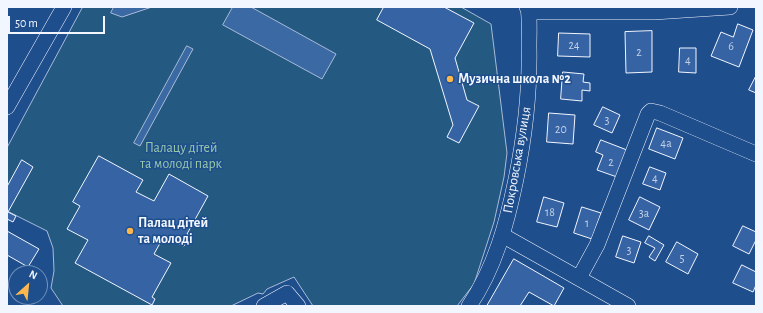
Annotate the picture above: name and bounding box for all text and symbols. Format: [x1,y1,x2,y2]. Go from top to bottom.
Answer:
scale bar [10,8,107,34]
text: 50 m [15,17,38,29]
house number: 24 [568,38,580,52]
house number: 6 [728,39,734,53]
house number: 2 [636,45,642,59]
house number: 4 [685,53,691,67]
place label: Музична школа №2 [458,71,571,87]
marker: Музична школа №2 [445,74,455,84]
street label: Покровська вулиця [499,105,535,215]
house number: 3 [605,113,609,127]
house number: 20 [555,122,567,136]
house number: 4а [660,136,672,150]
park label: Палацу дітей та молоді парк [140,140,222,172]
house number: 2 [608,155,614,169]
house number: 4 [652,171,658,185]
house number: 18 [545,205,555,219]
house number: 3а [639,206,649,220]
place label: Палац дітей та молоді [138,215,208,248]
house number: 1 [585,216,589,230]
marker: Палац дітей та молоді [125,226,135,236]
house number: 3 [627,243,631,257]
house number: 5 [679,251,685,265]
north arrow [8,265,48,305]
text: N [27,268,39,281]

